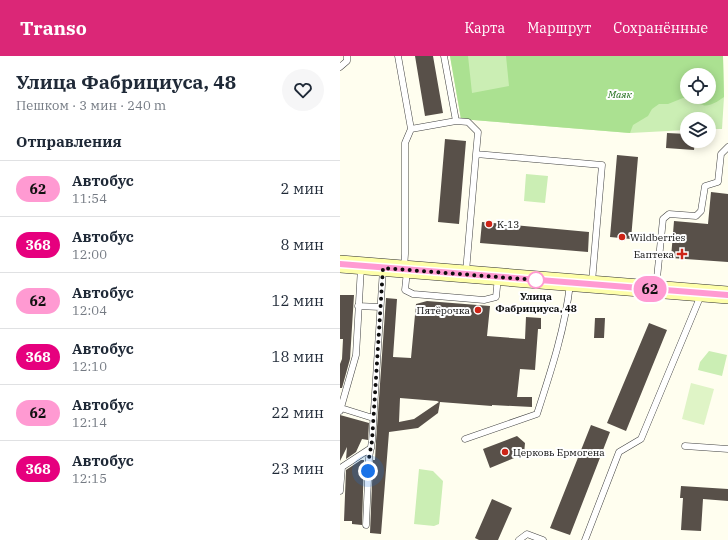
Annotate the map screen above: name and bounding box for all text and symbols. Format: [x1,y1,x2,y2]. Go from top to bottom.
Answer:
text: Transo [20,16,87,40]
text: Карта [464,19,505,37]
text: Маршрут [527,19,591,37]
text: Сохранённые [613,19,708,37]
map controls [680,68,716,148]
button: locate [680,68,716,104]
button: heart [282,69,324,111]
text: Улица Фабрициуса, 48 [16,70,236,94]
park label: Маяк [607,88,633,101]
text: Пешком · 3 мин · 240 m [16,97,166,114]
button: layers [680,112,716,148]
text: Отправления [16,132,122,151]
text: Автобус [72,171,134,190]
text: 2 мин [280,179,324,198]
text: 62 [30,180,46,198]
text: 11:54 [72,190,107,207]
place label: K-13 [497,218,519,231]
marker: K-13 [484,219,494,229]
text: Автобус [72,227,134,246]
place label: Wildberries [630,231,686,244]
marker: Wildberries [617,232,627,242]
text: 8 мин [280,235,324,254]
text: 368 [25,236,51,254]
text: 12:00 [72,246,107,263]
place label: Еаптека [634,248,675,261]
marker: Еаптека [677,249,687,259]
marker: Улица Фабрициуса, 48 [527,271,545,289]
line badge: 62 [632,276,668,302]
text: 62 [642,280,658,298]
text: Автобус [72,283,134,302]
place label: Улица Фабрициуса, 48 [495,290,577,315]
text: 12 мин [271,291,324,310]
text: 62 [30,292,46,310]
text: 12:04 [72,302,107,319]
place label: Пятёрочка [417,304,471,317]
marker: Пятёрочка [473,305,483,315]
text: Автобус [72,339,134,358]
text: 18 мин [271,347,324,366]
text: 368 [25,348,51,366]
text: 12:10 [72,358,107,375]
text: Автобус [72,395,134,414]
text: 22 мин [271,403,324,422]
text: 62 [30,404,46,422]
text: 12:14 [72,414,107,431]
place label: Церковь Ермогена [513,446,605,459]
marker: Церковь Ермогена [500,447,510,457]
text: Автобус [72,451,134,470]
text: 23 мин [271,459,324,478]
text: 368 [25,460,51,478]
your location [358,461,378,481]
text: 12:15 [72,470,107,487]

